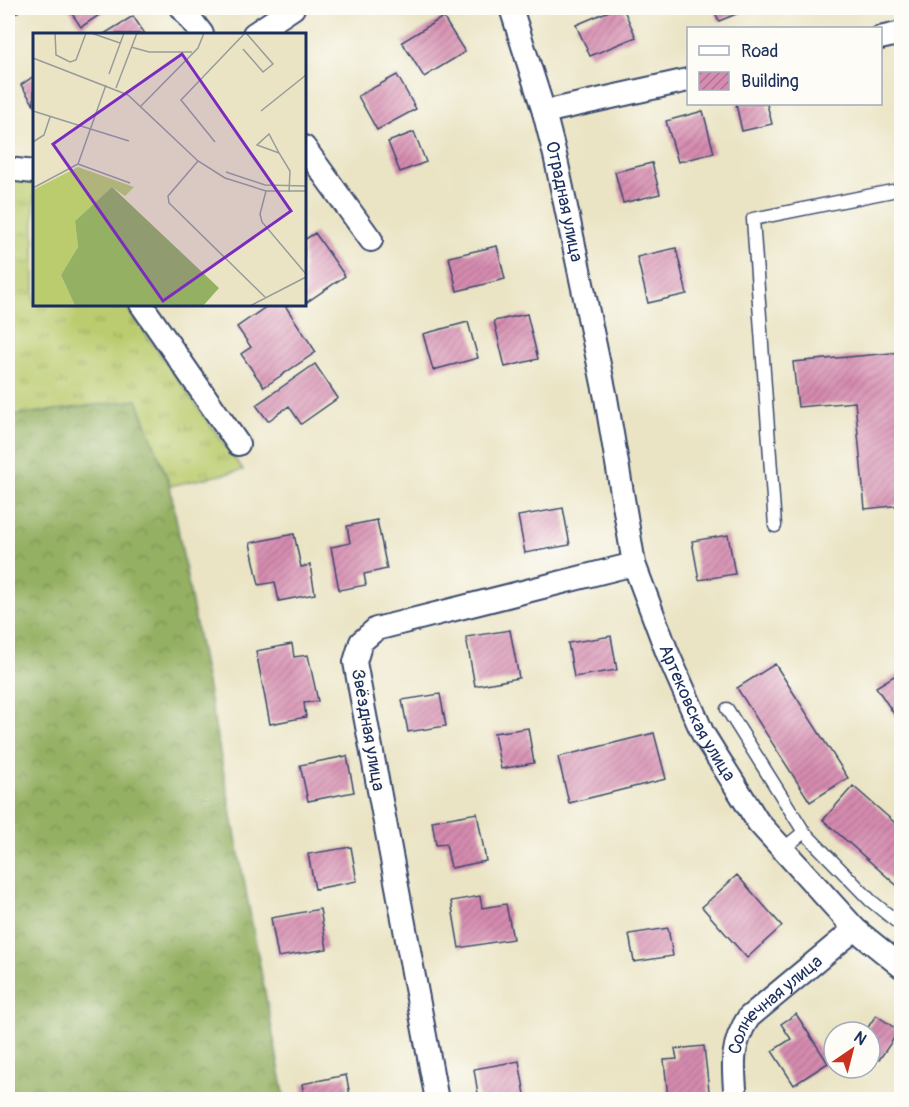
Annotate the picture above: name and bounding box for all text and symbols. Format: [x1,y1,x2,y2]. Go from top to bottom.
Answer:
legend [687,27,882,105]
inset map [33,33,306,306]
text: Road [741,40,778,63]
text: Building [741,70,799,93]
street label: Отрадная улица [540,139,589,264]
street label: Артековская улица [654,641,741,785]
street label: Звёздная улица [346,667,390,793]
street label: Солнечная улица [723,950,827,1056]
north arrow [822,1020,882,1080]
text: N [850,1027,870,1050]

